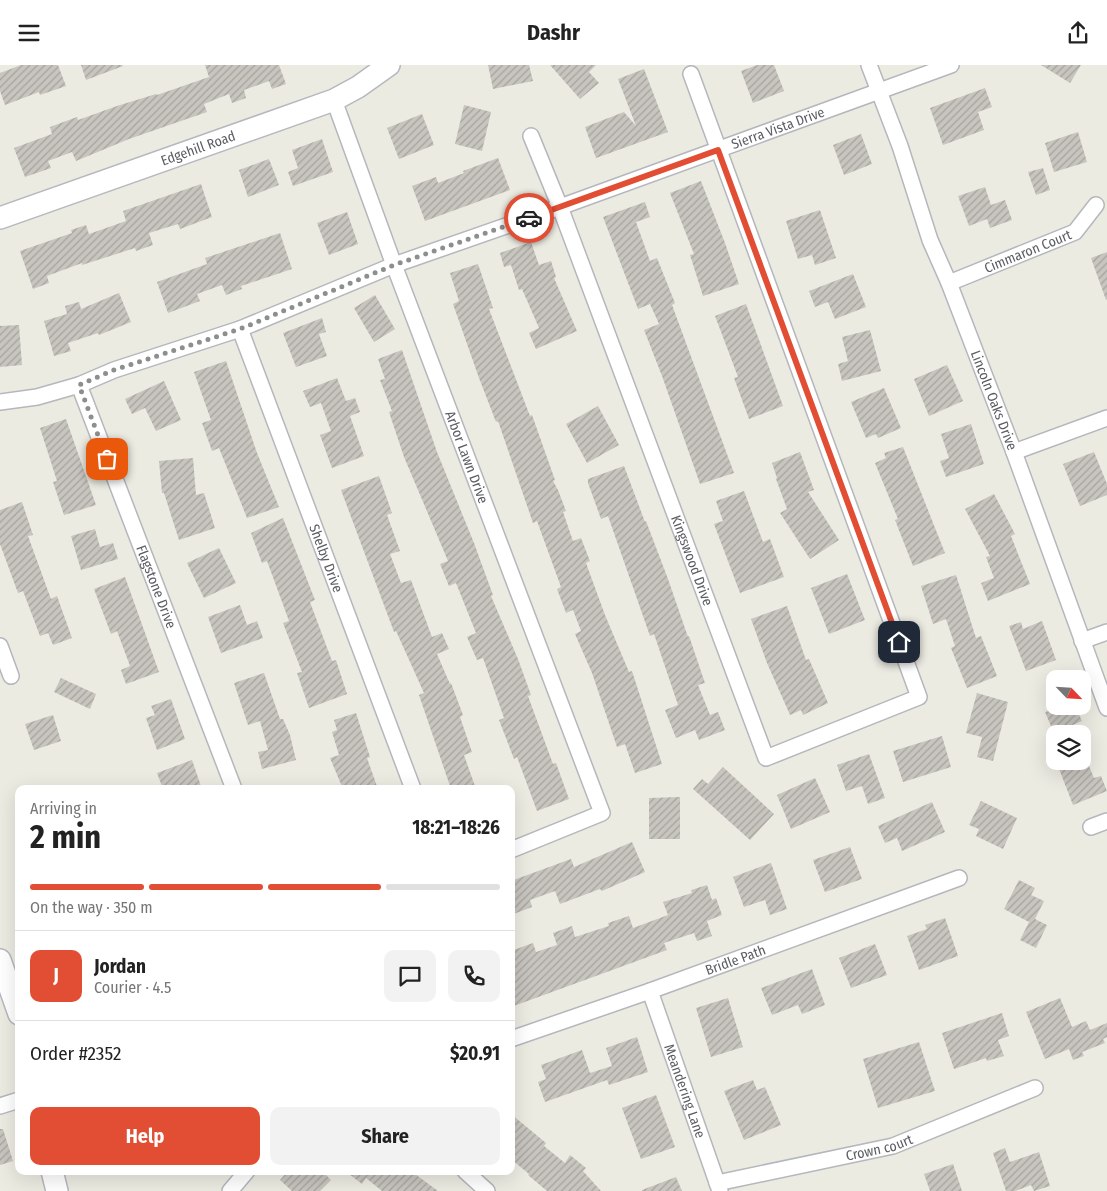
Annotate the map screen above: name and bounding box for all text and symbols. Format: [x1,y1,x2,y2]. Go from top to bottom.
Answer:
icon: menu [15,19,43,47]
text: Dashr [527,19,580,46]
icon: share [1064,19,1092,47]
street label: Sierra Vista Drive [729,104,827,153]
street label: Edgehill Road [159,128,238,169]
courier [504,193,554,243]
icon: car [515,204,543,232]
street label: Cimmaron Court [982,226,1075,277]
street label: Lincoln Oaks Drive [967,348,1021,453]
street label: Arbor Lawn Drive [441,409,492,506]
pin [86,438,128,480]
icon: bag [93,445,121,473]
street label: Kingswood Drive [667,513,716,608]
street label: Shelby Drive [305,522,346,595]
street label: Flagstone Drive [132,543,180,631]
pin [878,621,920,663]
icon: home [885,628,913,656]
north arrow [1046,670,1091,715]
map controls [1046,670,1091,770]
button: layers [1046,725,1091,770]
text: Arriving in [30,799,97,818]
text: 18:21–18:26 [412,816,500,839]
text: 2 min [30,818,101,856]
text: On the way · 350 m [30,898,152,917]
street label: Bridle Path [703,941,768,979]
button: chat [384,950,436,1002]
button: phone [448,950,500,1002]
text: Jordan [94,955,146,978]
text: J [53,964,59,987]
text: Courier · 4.5 [94,978,171,997]
text: Order #2352 [30,1042,121,1065]
text: $20.91 [450,1042,500,1065]
street label: Meandering Lane [660,1042,709,1141]
button: Help [30,1107,260,1165]
button: Share [270,1107,500,1165]
street label: Crown court [844,1131,916,1165]

